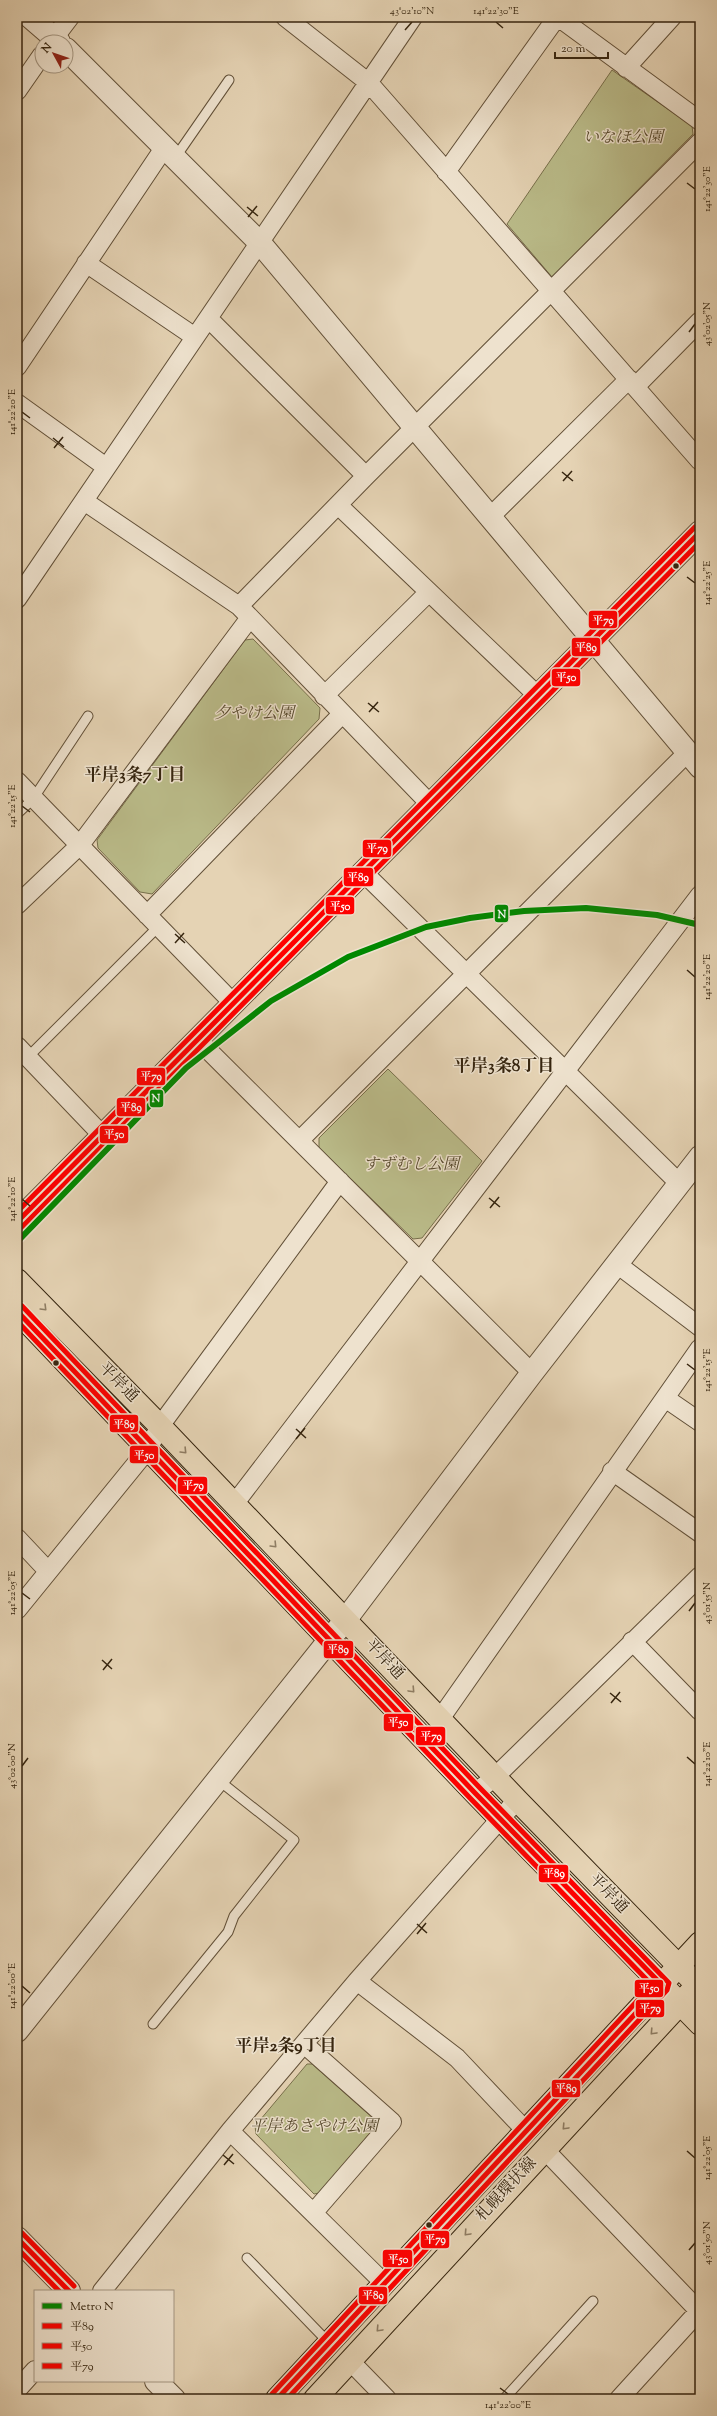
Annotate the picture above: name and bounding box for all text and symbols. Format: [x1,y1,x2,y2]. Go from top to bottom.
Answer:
text: 43°02'10"N [390,4,434,19]
text: 141°22'30"E [473,4,519,19]
north arrow [34,34,74,74]
scale bar [555,34,608,60]
text: N [38,40,56,57]
text: 20 m [561,40,586,58]
park label: いなほ公園 [583,127,666,150]
text: 141°22'30"E [700,166,715,212]
text: 43°02'05"N [700,302,715,346]
text: 141°22'20"E [5,389,20,435]
unlabelled marker [671,561,681,571]
text: 141°22'25"E [700,561,715,605]
line badge: 平79 [588,610,618,629]
text: 平79 [592,613,614,629]
line badge: 平89 [571,637,601,657]
text: 平89 [575,640,598,656]
line badge: 平50 [551,668,581,687]
text: 平50 [556,670,576,686]
park label: 夕やけ公園 [214,703,297,726]
district label: 平岸3条7丁目 [85,764,185,788]
text: 141°22'15"E [5,784,20,828]
line badge: 平79 [362,839,392,858]
text: 平79 [366,841,388,857]
line badge: 平89 [343,867,374,887]
text: 平89 [347,870,370,886]
line badge: 平50 [325,896,355,915]
text: 平50 [330,899,350,915]
line badge: N [494,904,509,923]
text: N [497,907,507,923]
text: 141°22'20"E [700,954,715,1000]
district label: 平岸3条8丁目 [454,1055,554,1079]
line badge: 平79 [136,1067,166,1086]
text: 平79 [140,1069,162,1085]
line badge: N [149,1089,164,1108]
text: N [151,1091,161,1107]
line badge: 平89 [116,1097,146,1117]
text: 平89 [120,1100,143,1116]
line badge: 平50 [99,1125,129,1144]
text: 平50 [104,1127,124,1143]
park label: すずむし公園 [363,1154,462,1177]
text: 141°22'10"E [5,1177,20,1221]
one-way arrow [39,1303,47,1311]
text: 141°22'15"E [700,1348,715,1392]
unlabelled marker [51,1358,61,1368]
street label: 平岸通 [93,1358,143,1408]
line badge: 平89 [109,1414,139,1433]
text: 平89 [113,1417,136,1433]
line badge: 平50 [129,1445,159,1464]
one-way arrow [180,1446,187,1454]
text: 平50 [134,1448,154,1464]
line badge: 平79 [177,1476,208,1495]
text: 平79 [182,1478,204,1494]
one-way arrow [270,1540,277,1548]
text: 141°22'05"E [5,1571,20,1615]
text: 43°01'55"N [700,1582,715,1624]
street label: 平岸通 [359,1635,409,1685]
line badge: 平89 [323,1640,354,1659]
text: 平89 [327,1642,350,1658]
one-way arrow [407,1685,415,1693]
line badge: 平50 [383,1713,414,1732]
text: 平50 [388,1715,408,1731]
line badge: 平79 [415,1726,446,1746]
text: 平79 [420,1729,442,1745]
text: 141°22'10"E [700,1742,715,1786]
text: 43°02'00"N [5,1743,20,1789]
line badge: 平89 [538,1864,569,1883]
text: 平89 [543,1866,566,1882]
street label: 平岸通 [583,1869,633,1919]
text: 141°22'00"E [5,1963,20,2009]
line badge: 平50 [634,1979,664,1998]
text: 平50 [639,1981,659,1997]
line badge: 平79 [635,1999,665,2018]
text: 平79 [639,2001,661,2017]
one-way arrow [650,2027,657,2035]
district label: 平岸2条9丁目 [235,2035,337,2059]
line badge: 平89 [551,2079,581,2098]
text: 平89 [555,2081,578,2097]
park label: 平岸あさやけ公園 [250,2116,381,2139]
one-way arrow [562,2122,569,2130]
text: 141°22'05"E [700,2136,715,2180]
street label: 札幌環状線 [471,2153,543,2227]
unlabelled marker [424,2220,434,2230]
text: 43°01'50"N [700,2221,715,2265]
one-way arrow [465,2229,472,2236]
line badge: 平79 [420,2230,450,2249]
text: 平79 [424,2232,446,2248]
line badge: 平50 [382,2249,413,2268]
text: 平50 [388,2252,408,2268]
line badge: 平89 [358,2286,388,2305]
text: 平89 [362,2288,385,2304]
legend [34,2290,174,2382]
text: Metro N [70,2298,114,2316]
text: 平89 [70,2318,94,2336]
one-way arrow [377,2324,384,2332]
text: 平50 [70,2338,92,2356]
text: 平79 [70,2358,94,2376]
text: 141°22'00"E [485,2398,531,2413]

